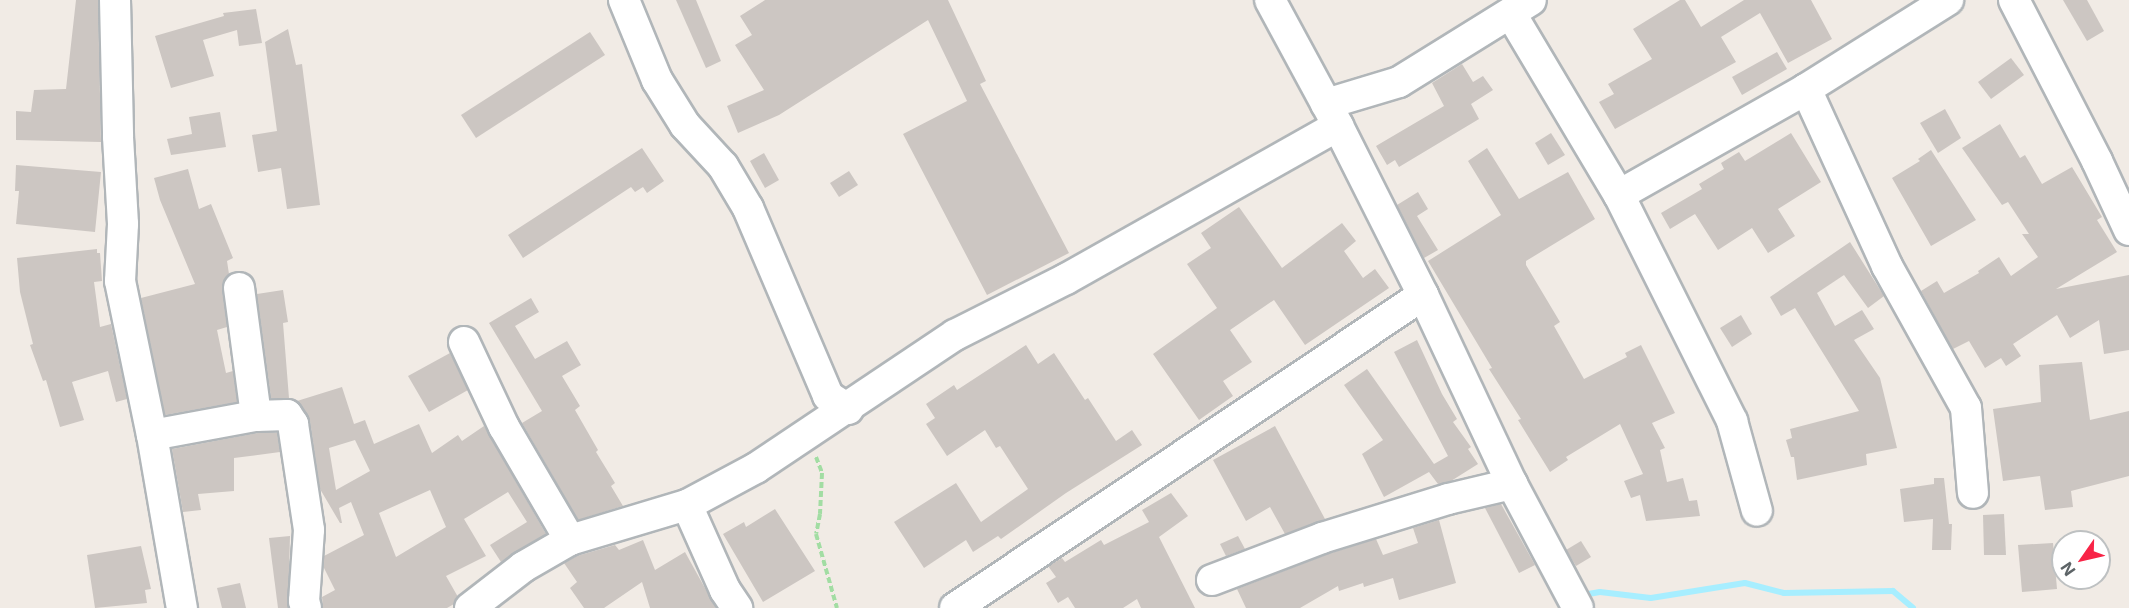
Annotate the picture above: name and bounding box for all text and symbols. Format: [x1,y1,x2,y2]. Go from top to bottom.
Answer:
north arrow [2051,530,2111,590]
text: N [2056,558,2079,580]

